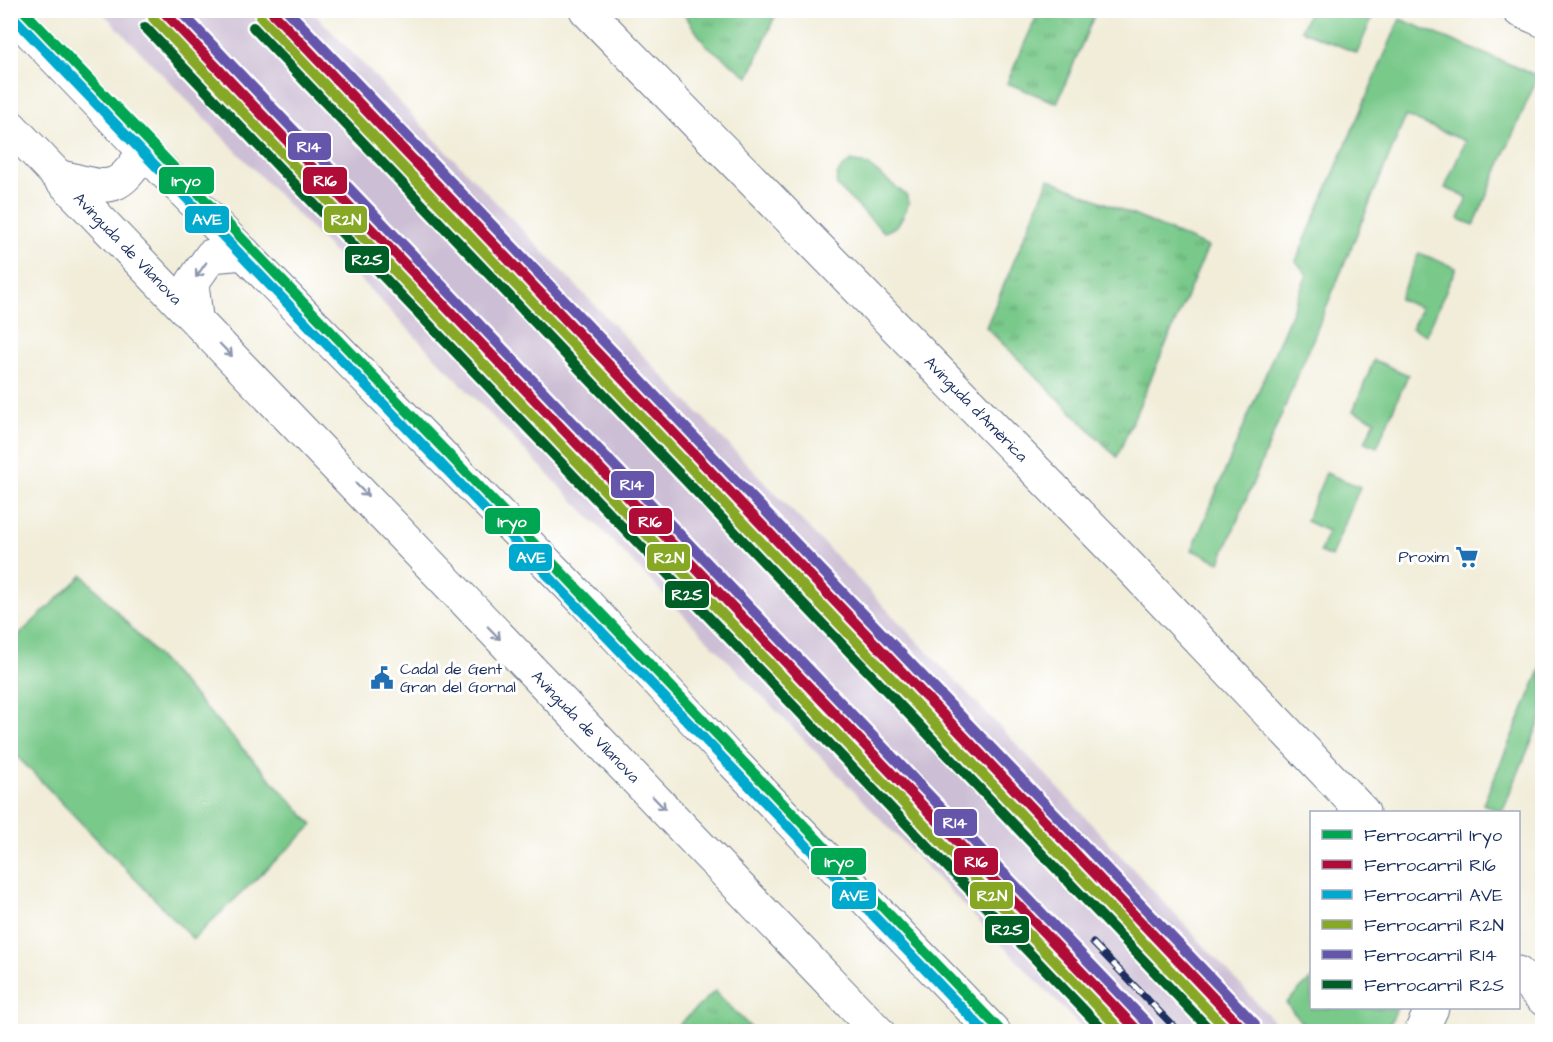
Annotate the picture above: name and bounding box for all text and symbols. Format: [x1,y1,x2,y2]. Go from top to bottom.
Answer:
line badge: R14 [287,132,332,161]
text: R14 [297,136,321,158]
line badge: Iryo [158,166,215,195]
line badge: R16 [302,166,348,195]
text: Iryo [171,170,202,193]
text: R16 [313,170,337,192]
street label: Avinguda de Vilanova [69,188,187,310]
line badge: AVE [184,205,230,234]
line badge: R2N [323,205,368,234]
text: AVE [192,209,222,231]
text: R2N [331,209,361,231]
line badge: R2S [344,245,390,274]
text: R2S [352,249,383,271]
one-way arrow [195,262,207,278]
one-way arrow [219,342,233,357]
street label: Avinguda d'Amèrica [919,352,1033,467]
line badge: R14 [610,470,655,499]
text: R14 [620,474,644,496]
one-way arrow [354,482,369,497]
line badge: Iryo [484,507,541,535]
line badge: R16 [628,507,673,535]
text: Iryo [497,511,528,534]
text: R16 [638,511,662,533]
line badge: AVE [508,543,553,572]
line badge: R2N [646,543,691,572]
supermarket icon: Proxim [1454,544,1480,570]
place label: Proxim [1399,546,1450,568]
text: AVE [516,547,546,569]
text: R2N [654,547,684,569]
line badge: R2S [664,580,710,609]
text: R2S [672,584,703,606]
one-way arrow [487,625,502,640]
place label: Cadal de Gent Gran del Gornal [400,658,516,698]
public building icon: Cadal de Gent Gran del Gornal [369,665,395,691]
street label: Avinguda de Vilanova [526,666,645,788]
one-way arrow [652,796,666,811]
line badge: R14 [933,808,978,837]
legend [1310,811,1520,1009]
text: R14 [943,812,967,834]
text: Ferrocarril Iryo [1364,823,1502,849]
line badge: Iryo [810,847,867,876]
line badge: R16 [953,847,999,876]
text: Iryo [824,851,855,874]
text: R16 [964,851,988,873]
text: Ferrocarril R16 [1364,853,1496,878]
line badge: AVE [831,881,877,910]
line badge: R2N [969,881,1014,910]
text: Ferrocarril AVE [1364,883,1503,908]
text: AVE [839,885,869,907]
text: R2N [977,885,1007,907]
text: Ferrocarril R2N [1364,913,1504,938]
line badge: R2S [984,915,1030,944]
text: R2S [992,919,1023,941]
text: Ferrocarril R14 [1364,943,1497,968]
text: Ferrocarril R2S [1364,973,1504,998]

